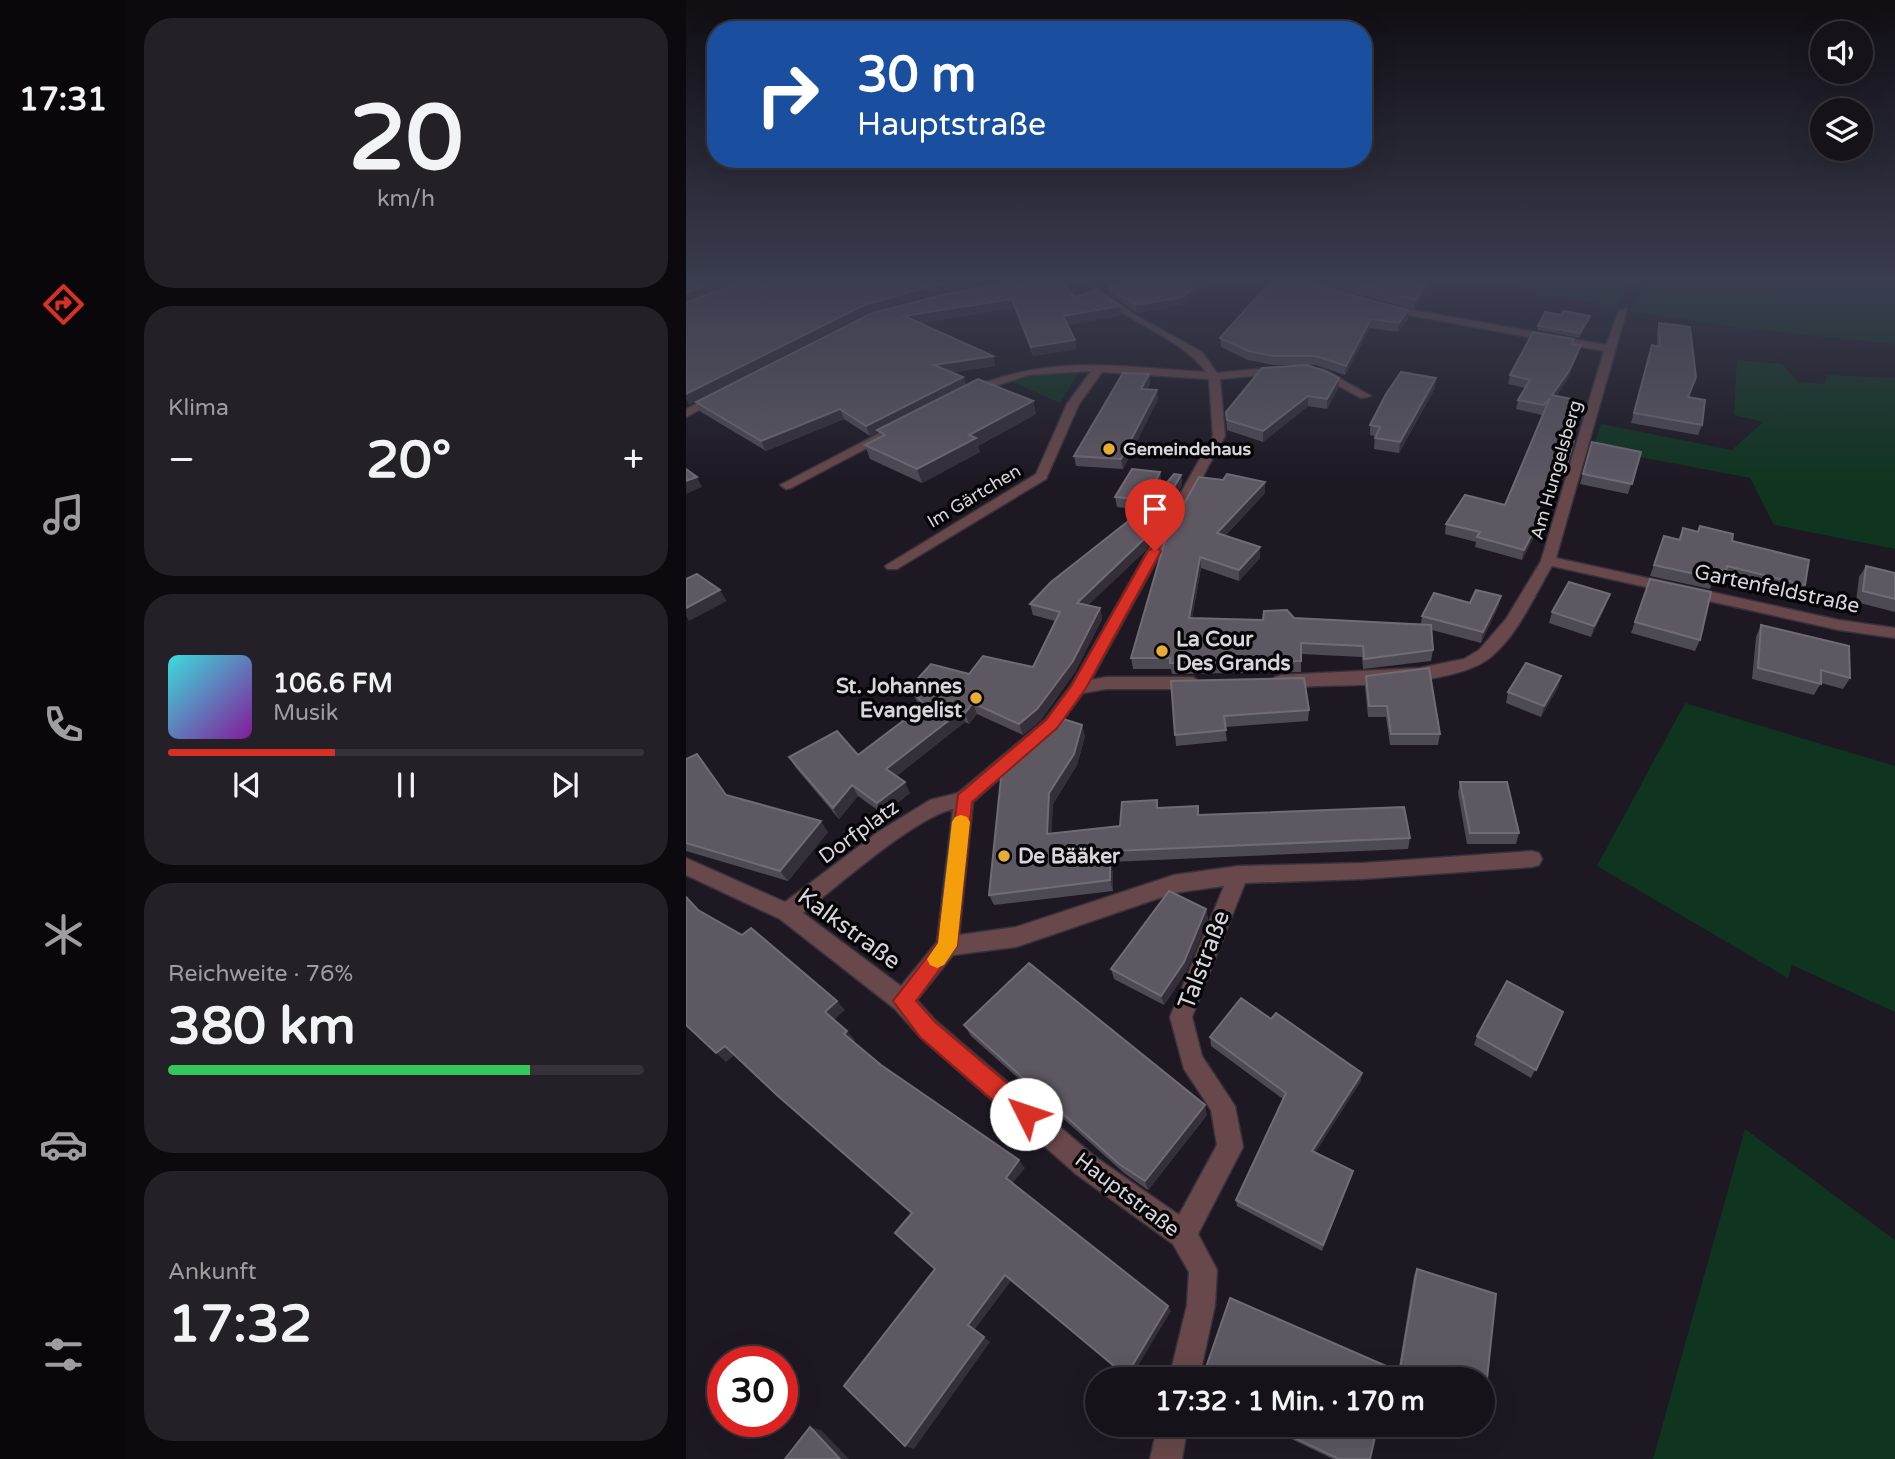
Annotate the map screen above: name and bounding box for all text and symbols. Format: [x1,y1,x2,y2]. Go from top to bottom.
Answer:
map controls [1810,21,1873,161]
button: sound [1810,21,1873,84]
text: 30 m [857,46,976,105]
icon: right [742,49,833,140]
text: 17:31 [19,81,107,119]
text: 20 [349,84,463,194]
button: layers [1810,98,1873,161]
text: Hauptstraße [857,106,1046,144]
text: km/h [377,185,435,213]
icon: directions [39,280,88,329]
text: Klima [168,394,229,422]
street label: Am Hungelsberg [1526,398,1586,542]
text: 20° [366,429,451,492]
text: − [168,437,195,483]
text: + [623,437,644,483]
place label: Gemeindehaus [1123,438,1251,460]
marker: Gemeindehaus [1101,441,1117,457]
street label: Im Gärtchen [923,459,1025,533]
pin [1125,479,1185,551]
icon: music [39,490,88,539]
icon: arrive [1136,490,1174,528]
street label: Gartenfeldstraße [1692,559,1862,619]
place label: La Cour Des Grands [1176,627,1291,676]
marker: La Cour Des Grands [1154,643,1170,659]
text: 106.6 FM [273,668,393,699]
place label: St. Johannes Evangelist [836,674,962,723]
marker: St. Johannes Evangelist [968,690,984,706]
text: Musik [273,699,338,727]
icon: phone [39,700,88,749]
icon: previous [228,766,266,804]
icon: pause [387,766,425,804]
icon: next [546,766,584,804]
street label: Dorfplatz [814,795,904,869]
place label: De Bääker [1018,844,1121,869]
marker: De Bääker [996,848,1012,864]
street label: Kalkstraße [792,882,906,976]
street label: Talstraße [1172,906,1236,1014]
icon: climate [39,910,88,959]
text: Reichweite · 76% [168,960,353,988]
text: 380 km [168,995,356,1058]
position arrow [989,1077,1063,1151]
icon: car [39,1120,88,1169]
street label: Hauptstraße [1070,1148,1184,1242]
text: Ankunft [168,1258,257,1286]
text: 17:32 [168,1293,312,1356]
icon: filters [39,1330,88,1379]
speed limit sign: 30 [707,1346,798,1437]
text: 17:32 · 1 Min. · 170 m [1155,1386,1425,1417]

